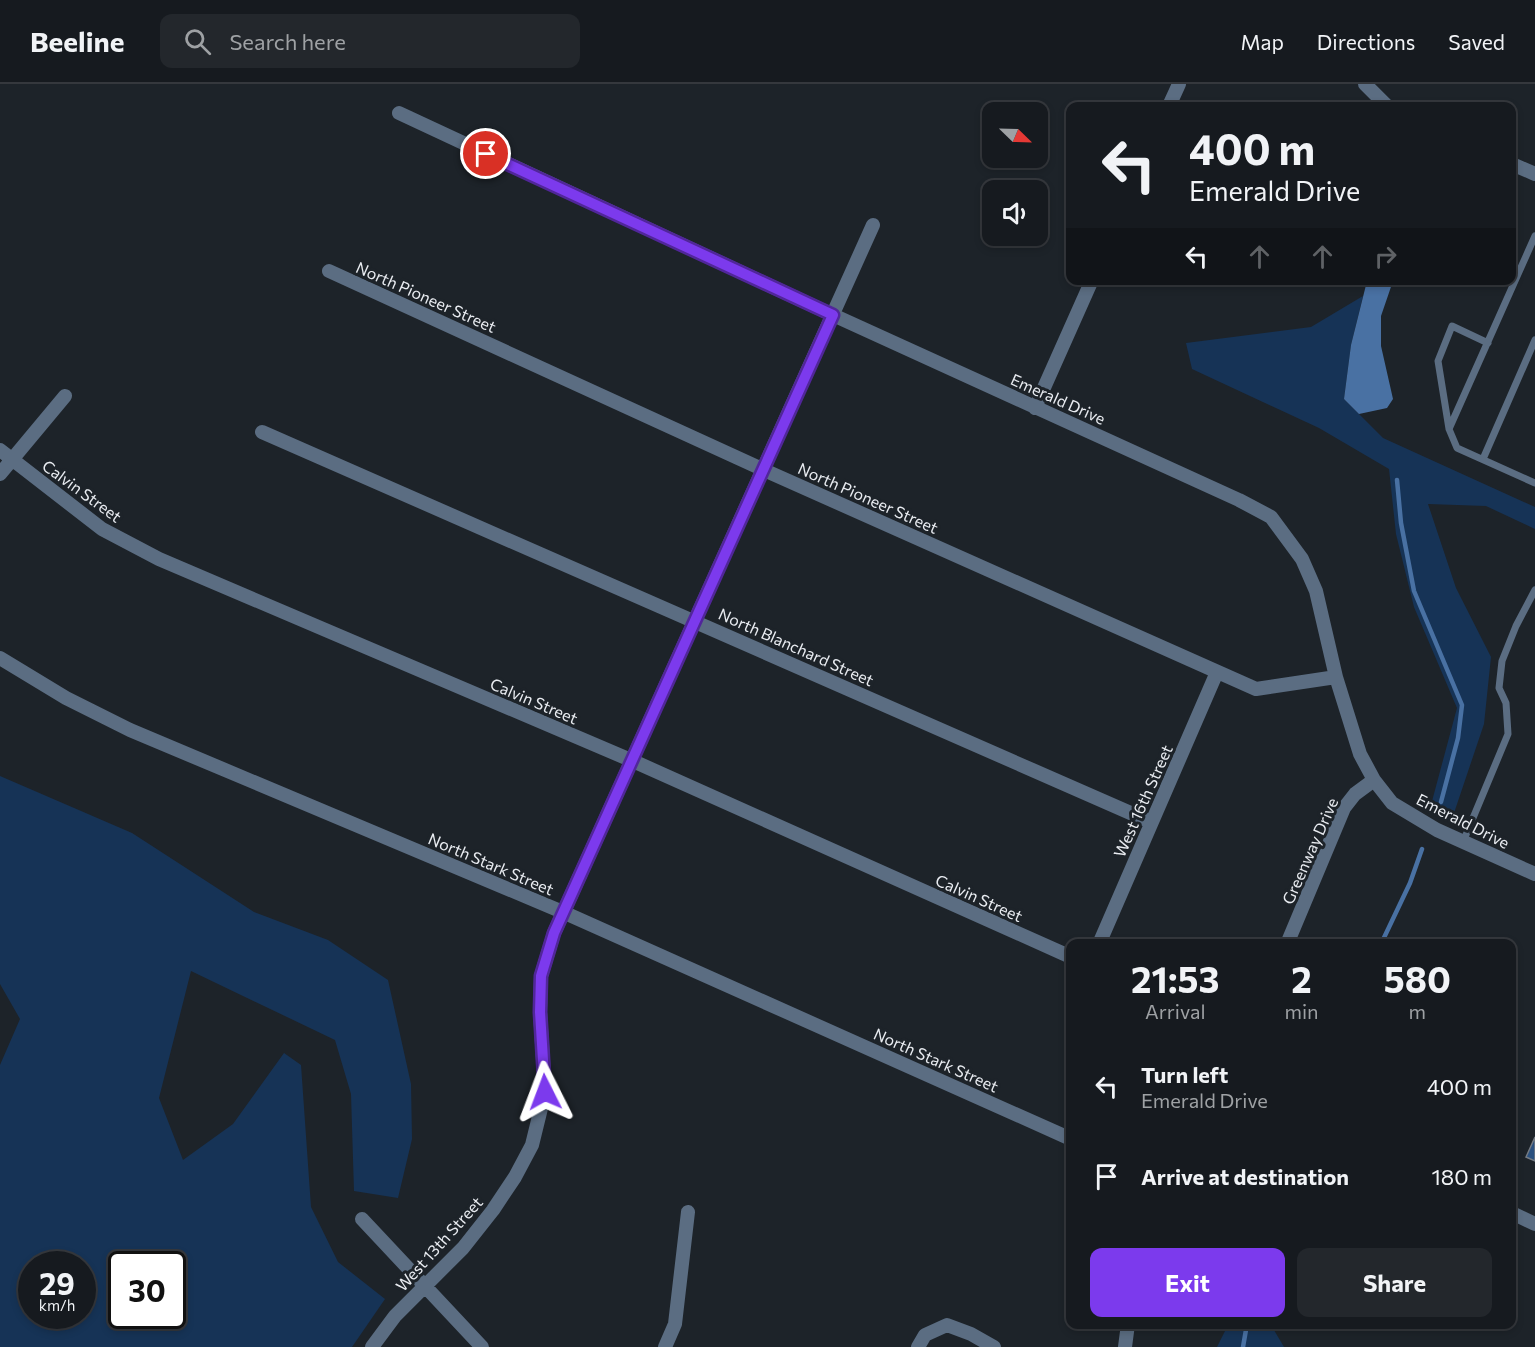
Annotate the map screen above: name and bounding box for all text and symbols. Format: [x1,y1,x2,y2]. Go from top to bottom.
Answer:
search box [160,14,580,68]
text: Beeline [30,24,124,58]
icon: search [181,25,214,58]
text: Search here [229,28,346,55]
text: Map [1241,29,1284,54]
text: Directions [1317,29,1415,54]
text: Saved [1448,29,1505,54]
north arrow [982,102,1048,168]
map controls [982,102,1048,246]
text: 400 m [1189,122,1315,174]
icon: left [1090,126,1168,204]
pin [460,128,511,179]
icon: arrive [469,137,502,170]
text: Emerald Drive [1189,174,1360,207]
button: sound [982,180,1048,246]
icon: left [1180,240,1213,273]
icon: ahead [1243,240,1276,273]
icon: ahead [1306,240,1339,273]
icon: right [1369,240,1402,273]
street label: North Pioneer Street [353,257,500,336]
street label: Emerald Drive [1008,369,1108,428]
street label: Calvin Street [39,456,126,526]
street label: North Pioneer Street [795,458,942,537]
street label: North Blanchard Street [716,604,877,690]
street label: Calvin Street [488,674,581,728]
street label: West 16th Street [1109,741,1176,860]
street label: Emerald Drive [1414,789,1513,852]
street label: Greenway Drive [1278,795,1342,907]
street label: North Stark Street [426,829,557,899]
street label: Calvin Street [933,870,1026,925]
text: 21:53 [1131,956,1219,1000]
text: 2 [1291,956,1312,1000]
text: 580 [1384,956,1451,1000]
text: Arrival [1145,999,1206,1023]
text: min [1284,999,1319,1023]
text: m [1409,999,1426,1023]
street label: North Stark Street [871,1024,1002,1096]
position arrow [513,1060,577,1124]
text: Turn left [1141,1061,1228,1088]
icon: left [1090,1070,1123,1103]
text: 400 m [1427,1073,1492,1100]
text: Emerald Drive [1141,1088,1268,1112]
icon: arrive [1090,1160,1123,1193]
text: Arrive at destination [1141,1163,1349,1190]
text: 180 m [1431,1163,1492,1190]
street label: West 13th Street [391,1192,486,1295]
button: Exit [1090,1248,1285,1317]
button: Share [1297,1248,1492,1317]
speed limit sign: 30 [108,1251,186,1329]
text: 29 [39,1264,75,1301]
text: km/h [39,1296,75,1314]

